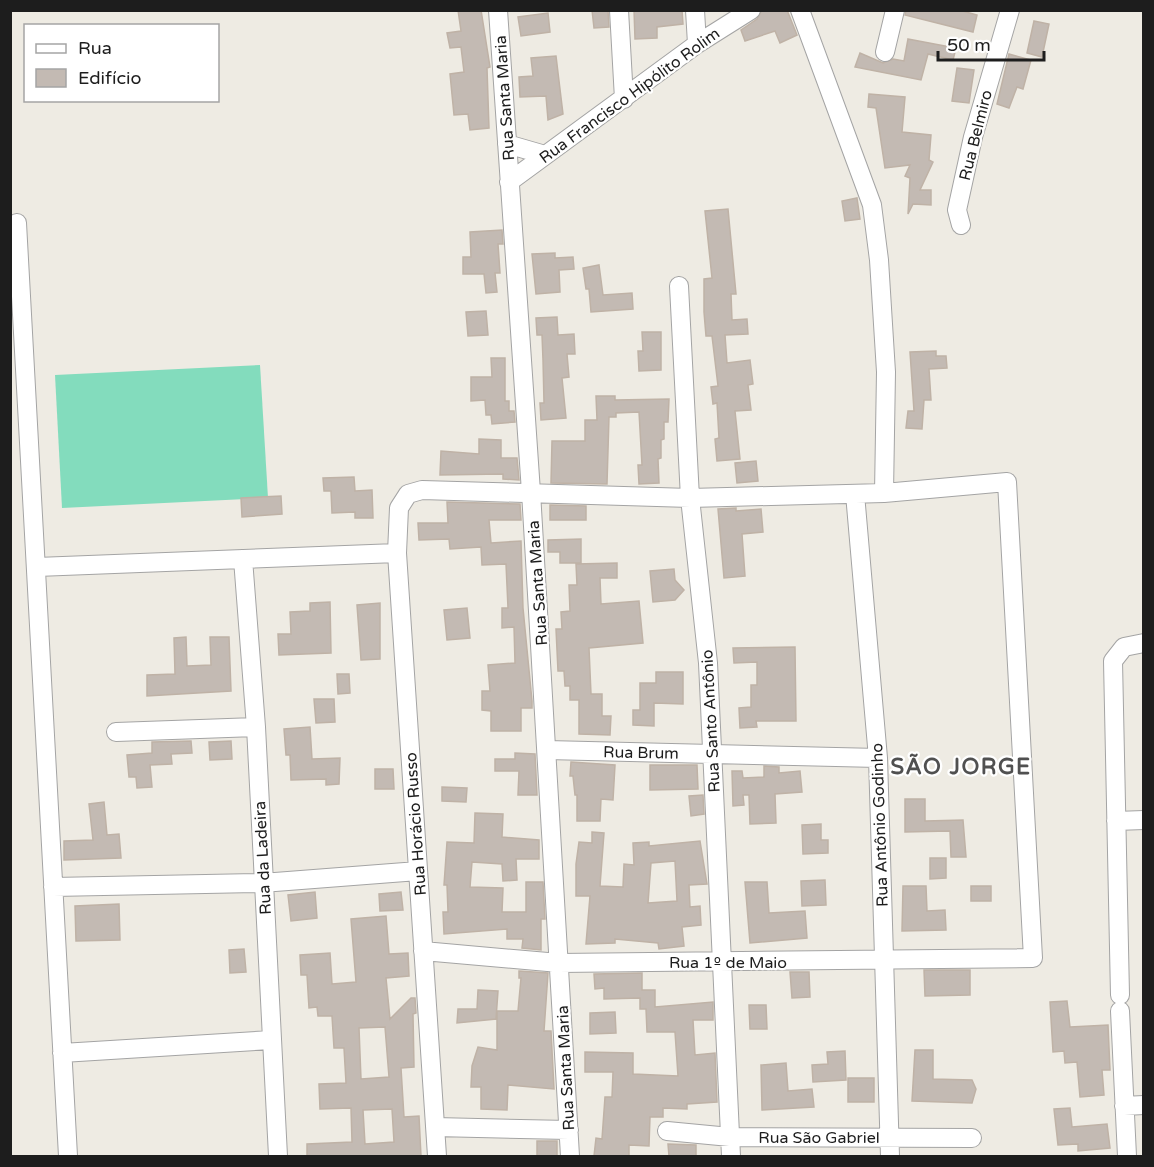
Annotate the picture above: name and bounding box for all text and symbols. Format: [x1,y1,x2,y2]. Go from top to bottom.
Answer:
legend [24,24,219,102]
street label: Rua Francisco Hipólito Rolim [535,24,724,168]
scale bar [938,24,1044,62]
text: 50 m [947,34,991,56]
street label: Rua Santa Maria [491,35,519,161]
text: Rua [78,37,112,59]
text: Edifício [78,67,142,89]
street label: Rua Belmiro [955,88,997,183]
street label: Rua Santa Maria [524,520,552,646]
street label: Rua Santo Antônio [697,649,725,793]
street label: Rua Brum [603,742,679,764]
street label: Rua Antônio Godinho [867,743,893,907]
street label: Rua Horácio Russo [401,752,431,896]
district label: SÃO JORGE [890,753,1032,780]
street label: Rua da Ladeira [250,800,276,915]
street label: Rua 1º de Maio [669,953,787,973]
street label: Rua Santa Maria [553,1005,579,1131]
street label: Rua São Gabriel [758,1128,880,1148]

